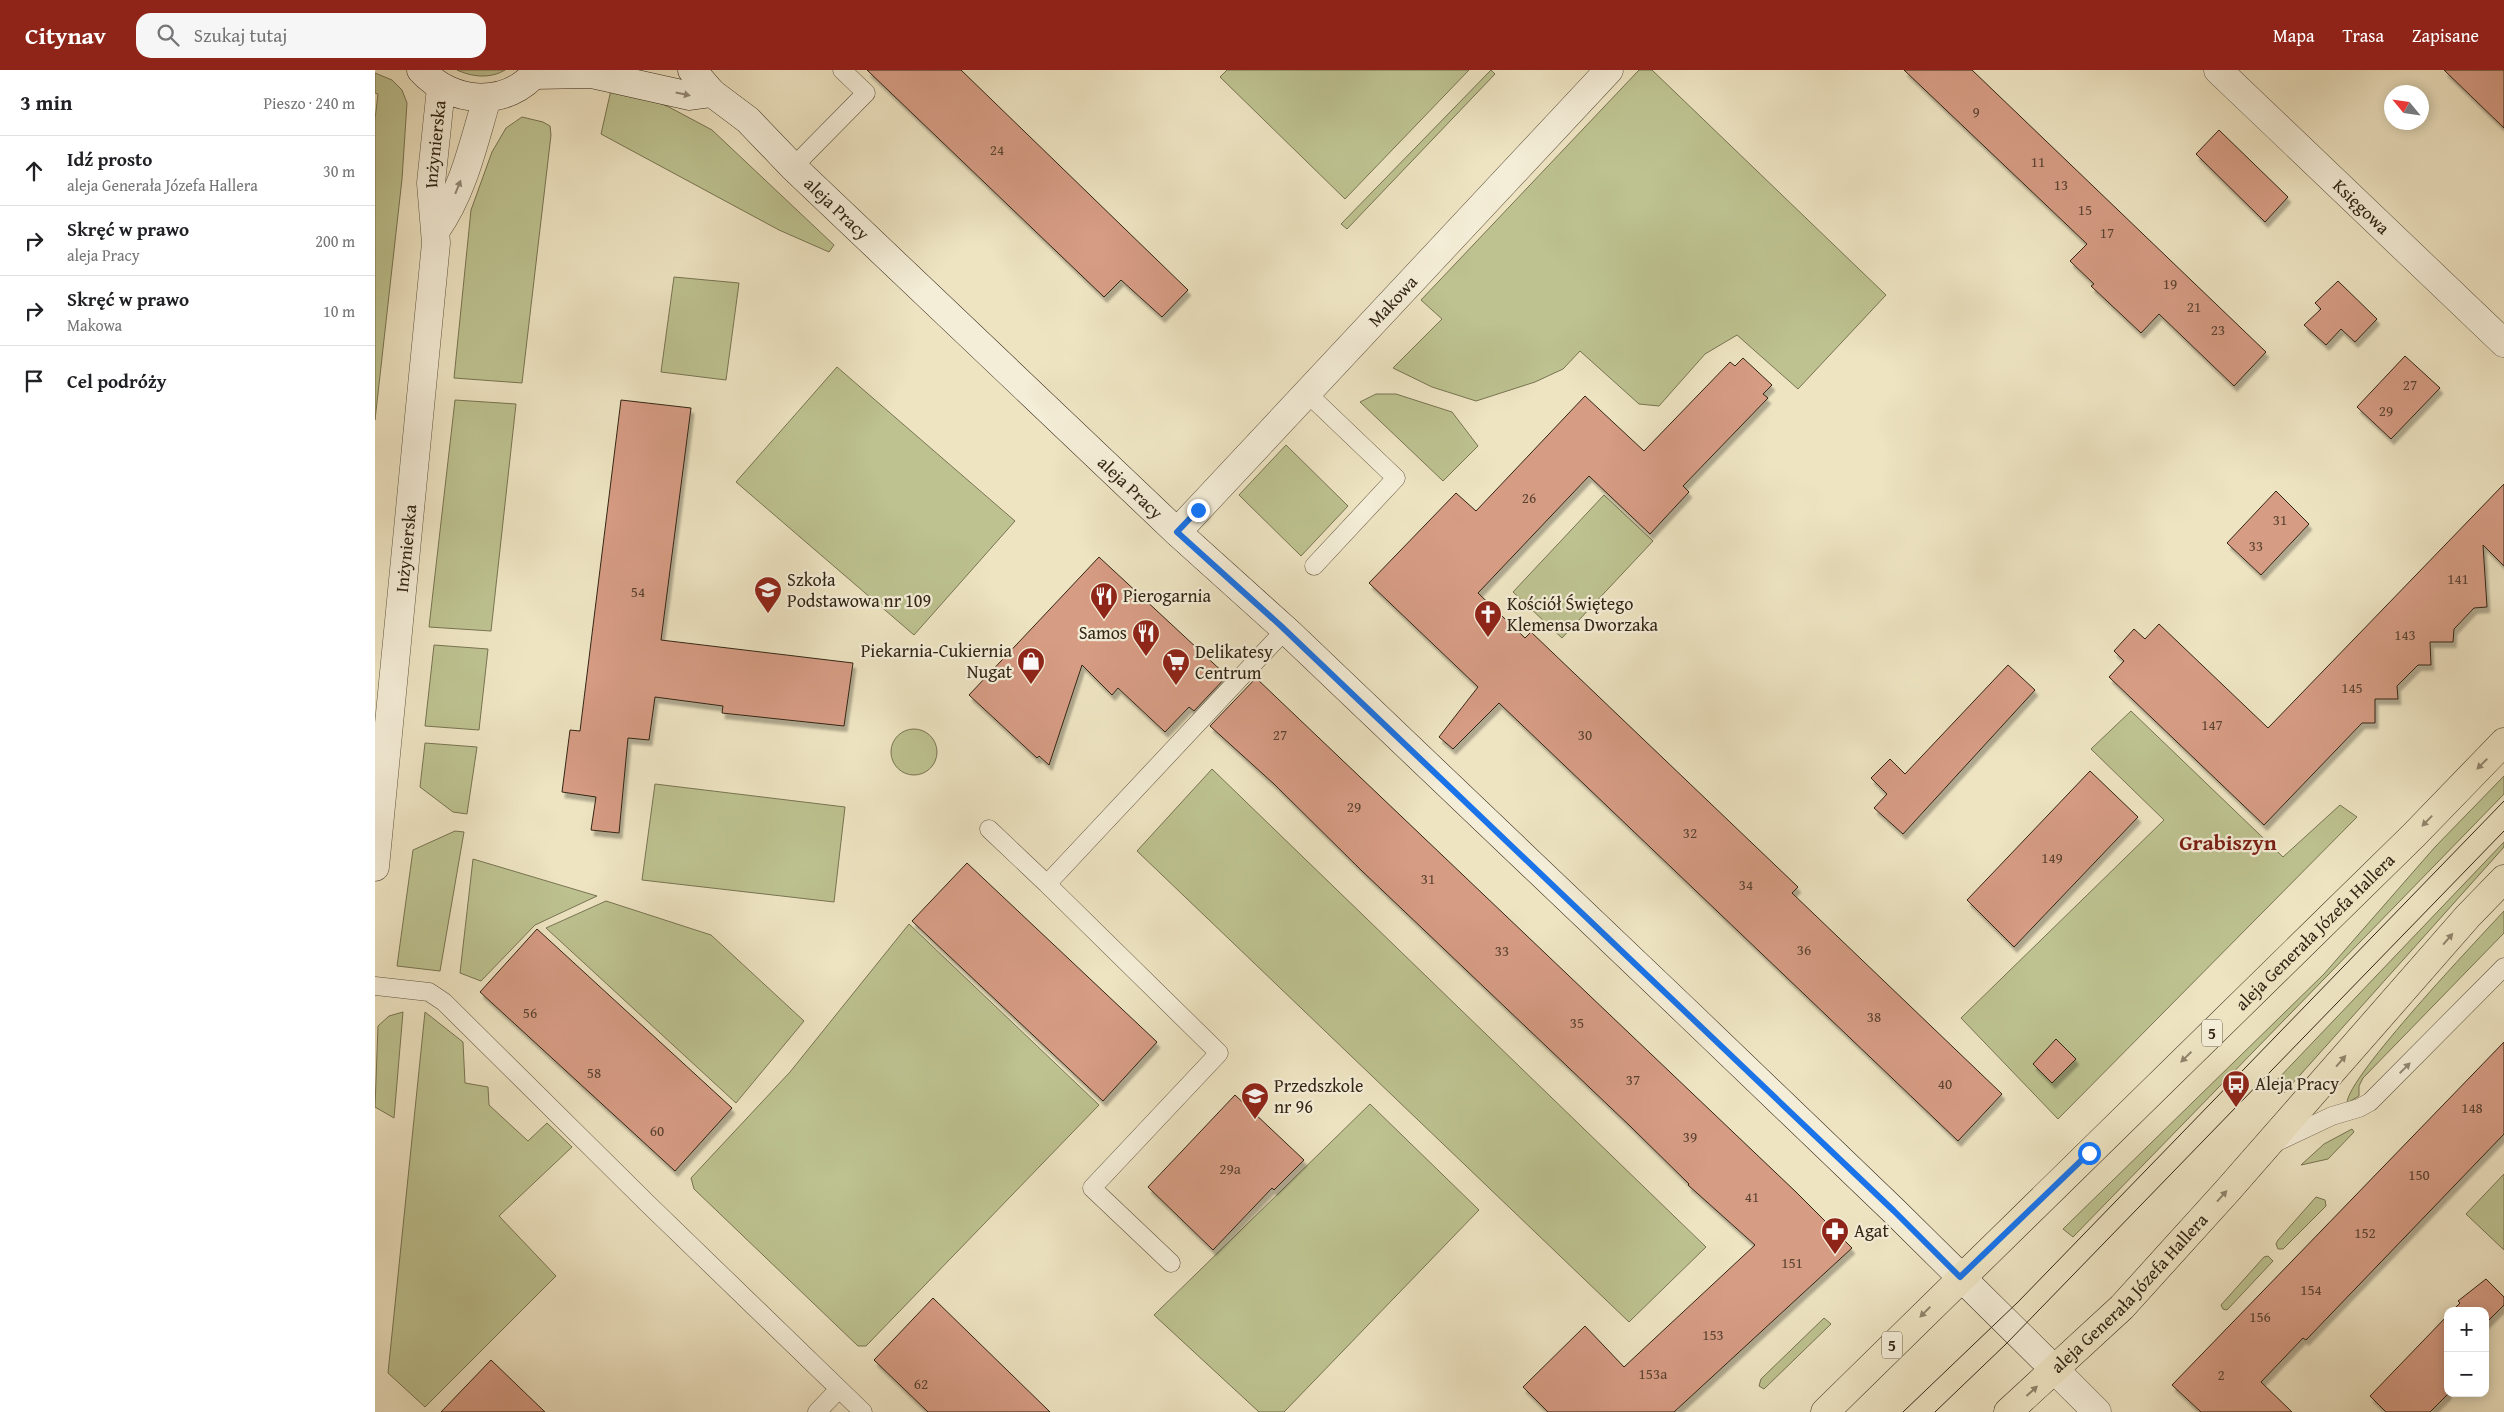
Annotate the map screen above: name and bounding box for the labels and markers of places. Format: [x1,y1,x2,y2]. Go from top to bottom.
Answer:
place label: Szkoła Podstawowa nr 109 [787,566,931,614]
school or university icon: Szkoła Podstawowa nr 109 [753,575,783,614]
restaurant icon: Pierogarnia [1089,581,1119,620]
place label: Pierogarnia [1123,582,1212,609]
place label: Kościół Świętego Klemensa Dworzaka [1507,590,1659,638]
church icon: Kościół Świętego Klemensa Dworzaka [1473,599,1503,638]
restaurant icon: Samos [1131,618,1161,657]
place label: Samos [1079,619,1127,646]
place label: Piekarnia-Cukiernia Nugat [861,637,1013,685]
place label: Delikatesy Centrum [1195,638,1273,686]
shop icon: Piekarnia-Cukiernia Nugat [1016,646,1046,685]
supermarket icon: Delikatesy Centrum [1161,647,1191,686]
bus stop icon: Aleja Pracy [2221,1069,2251,1108]
place label: Aleja Pracy [2255,1070,2339,1097]
place label: Przedszkole nr 96 [1274,1072,1364,1120]
school or university icon: Przedszkole nr 96 [1240,1081,1270,1120]
pharmacy icon: Agat [1820,1216,1850,1255]
place label: Agat [1854,1217,1889,1244]

